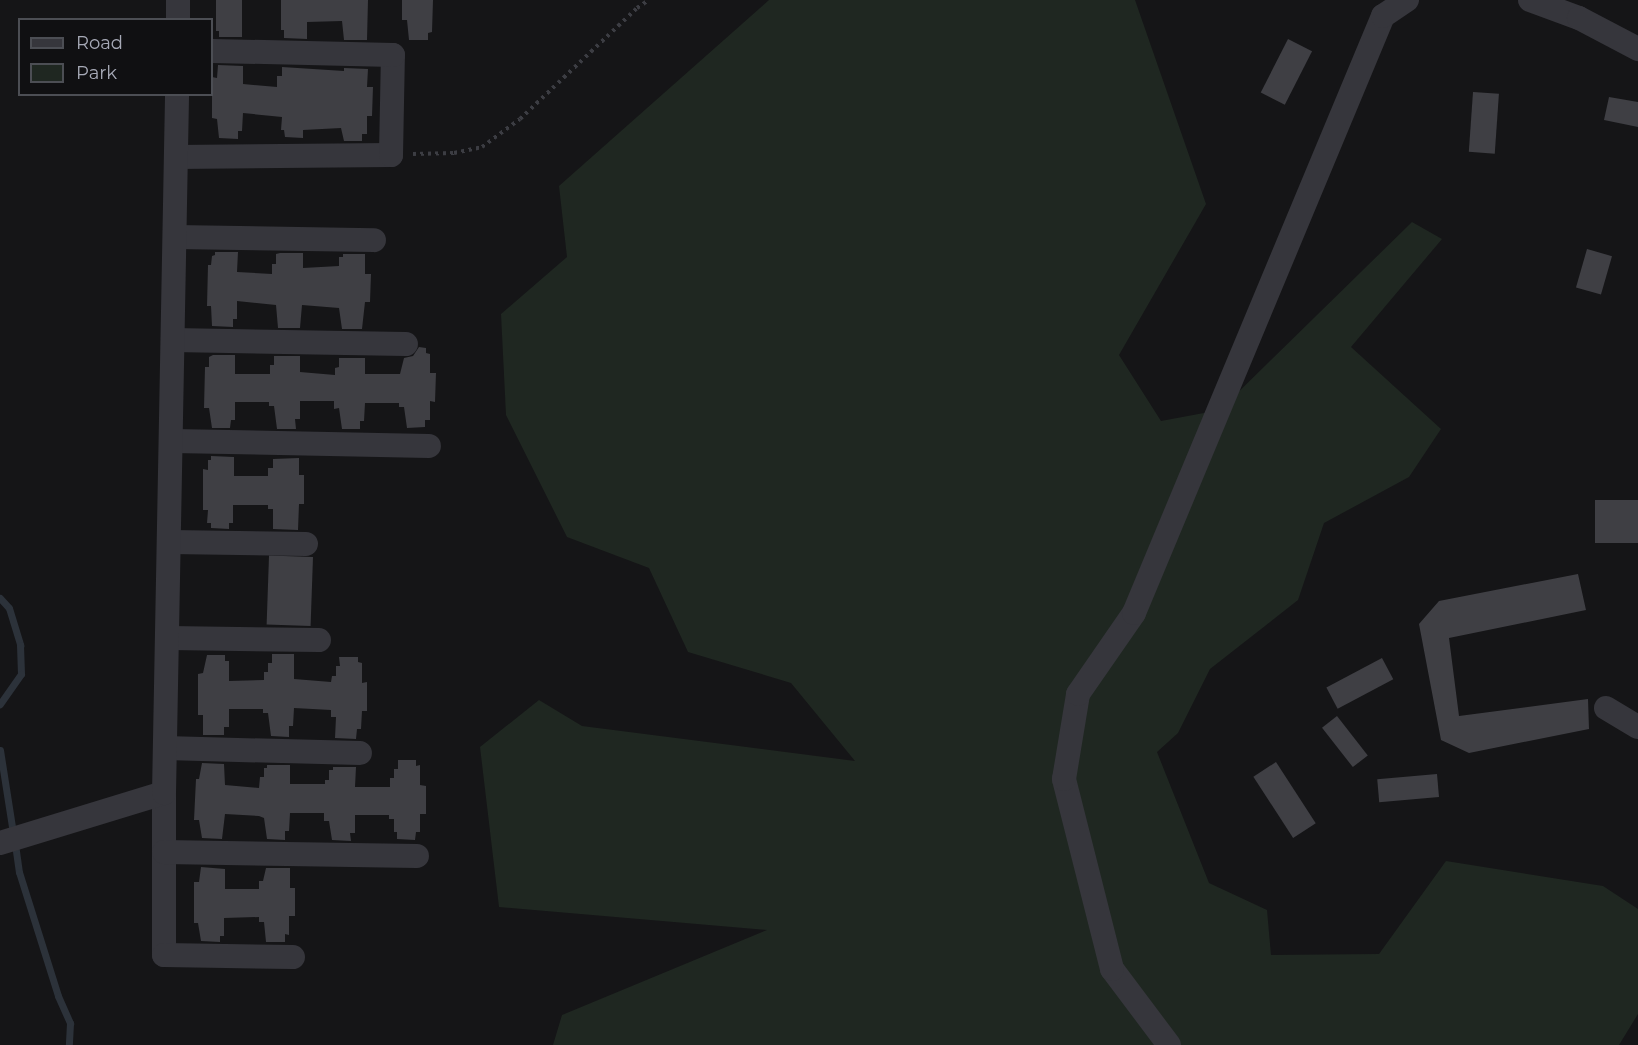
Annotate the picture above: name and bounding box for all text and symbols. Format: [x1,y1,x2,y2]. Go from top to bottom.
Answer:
legend [18,18,213,96]
text: Road [76,32,123,54]
text: Park [76,62,117,84]

